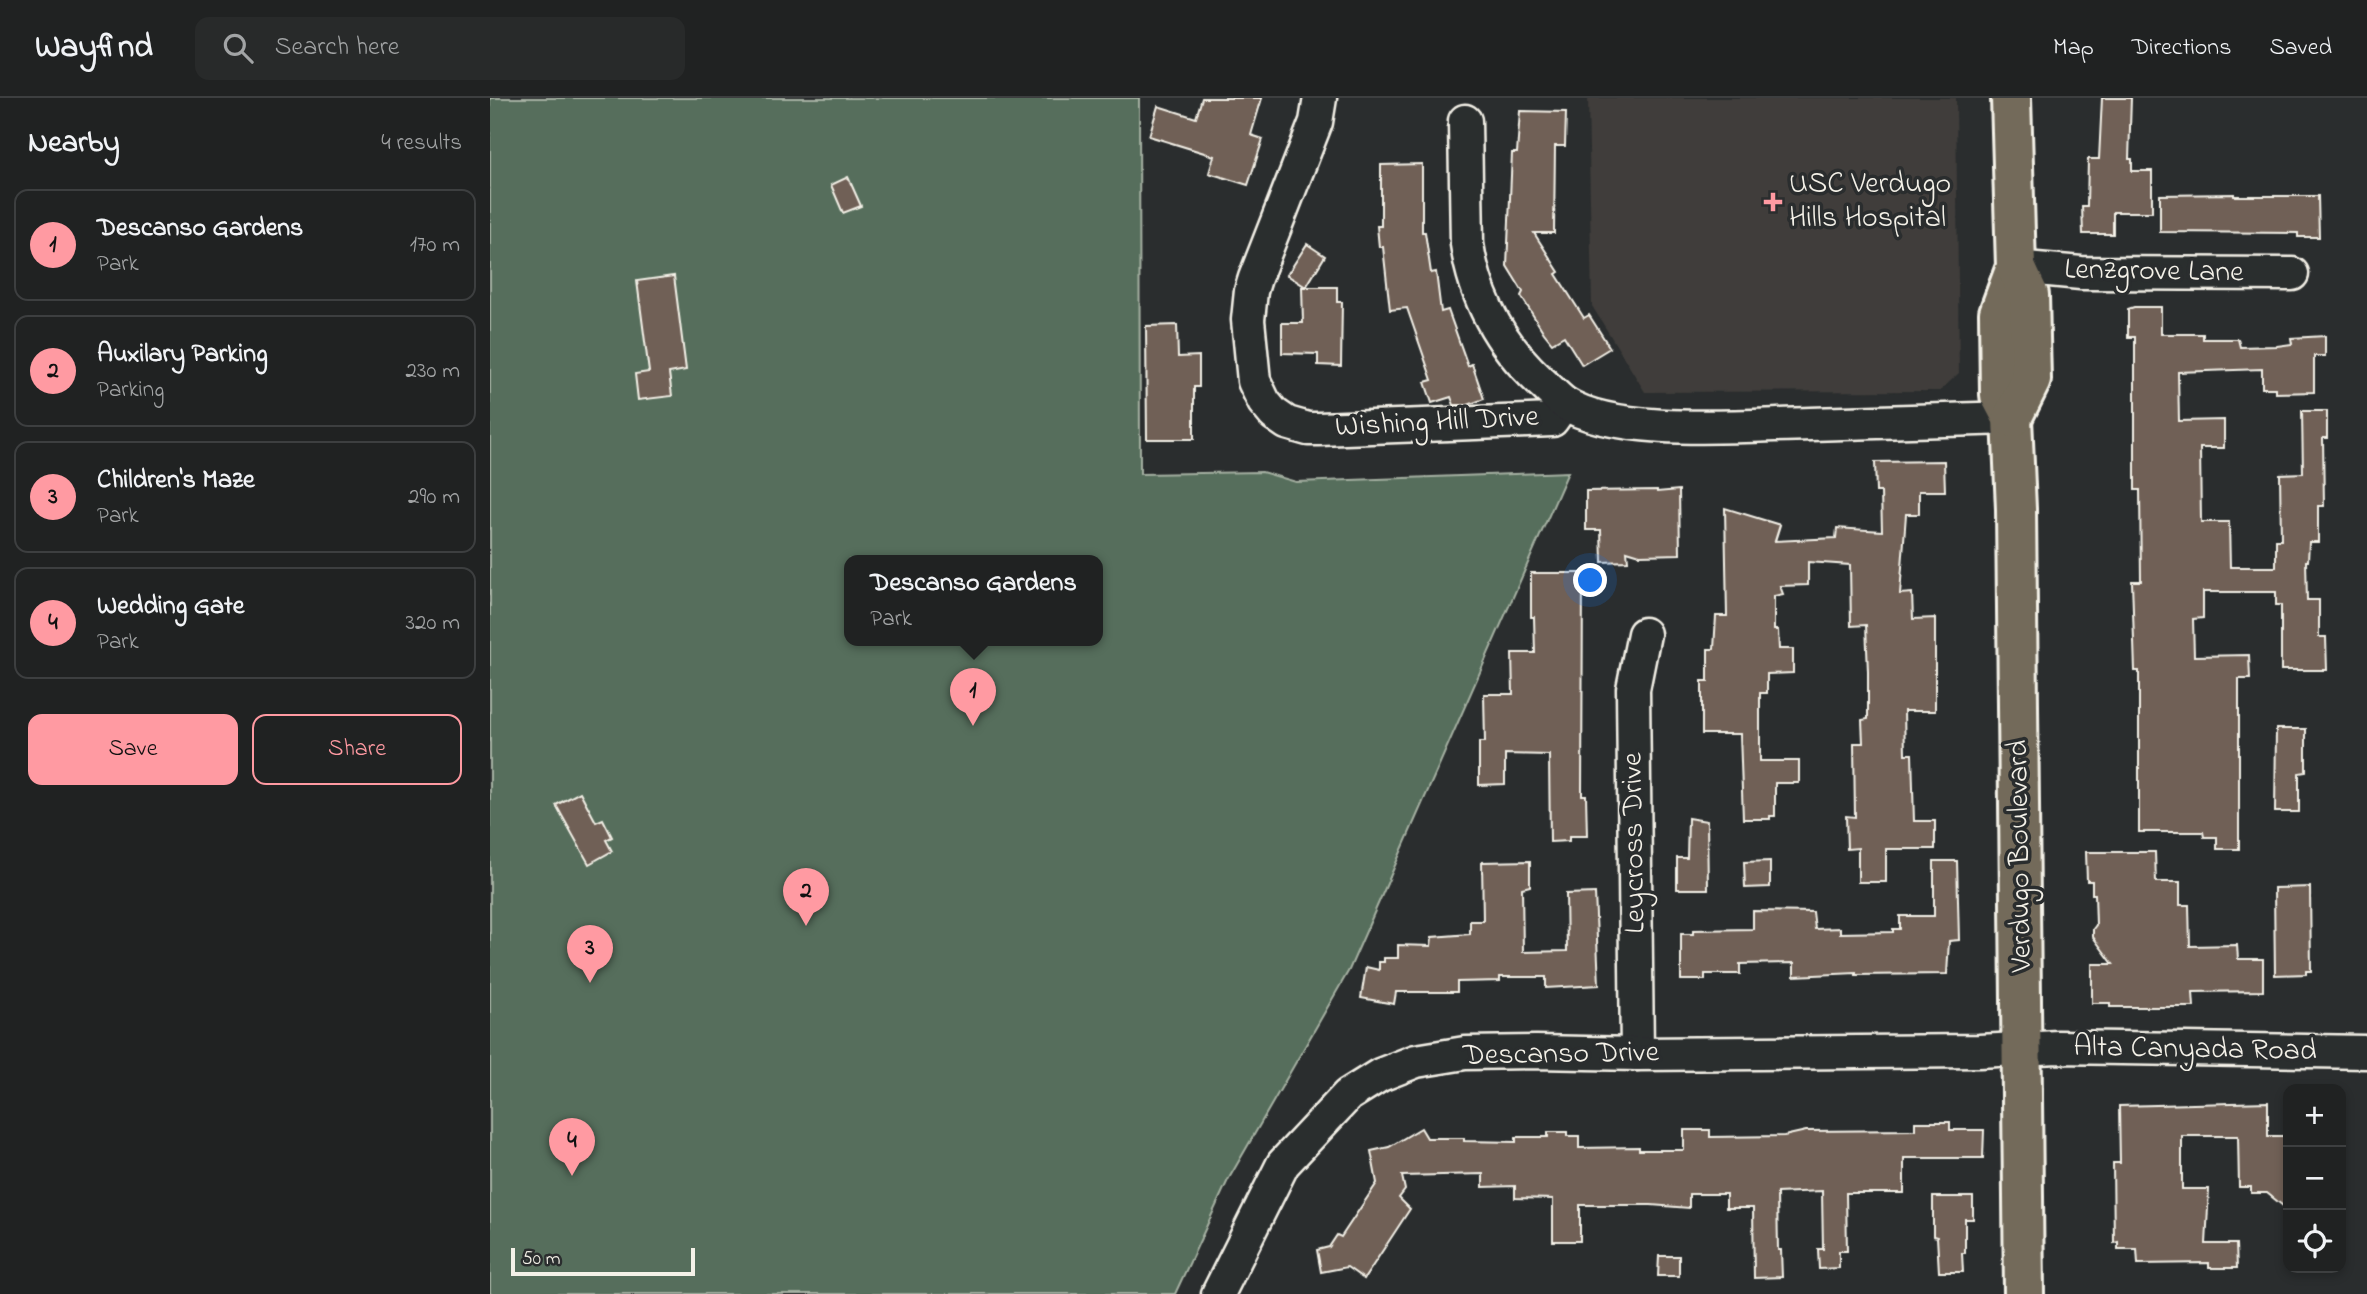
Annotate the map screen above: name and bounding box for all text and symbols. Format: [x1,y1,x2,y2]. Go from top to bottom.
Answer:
search box [195,17,685,80]
text: Wayfind [35,24,153,72]
icon: search [219,29,257,67]
text: Search here [275,29,399,67]
text: Map [2053,31,2094,66]
text: Directions [2132,31,2231,66]
text: Saved [2269,31,2332,66]
text: Nearby [28,122,120,166]
text: 4 results [381,127,462,160]
place label: USC Verdugo Hills Hospital [1789,163,1951,241]
marker: USC Verdugo Hills Hospital [1763,192,1783,212]
text: Descanso Gardens [97,210,303,248]
text: 1 [49,229,57,262]
text: 170 m [410,229,460,262]
text: Park [97,248,139,281]
street label: Lenzgrove Lane [2064,248,2245,296]
text: Auxilary Parking [97,336,268,374]
text: 2 [47,355,59,388]
text: 230 m [406,355,460,388]
text: Parking [97,374,164,407]
street label: Wishing Hill Drive [1334,396,1541,450]
text: Children's Maze [97,462,255,500]
text: 3 [48,481,58,514]
text: 290 m [408,481,460,514]
text: Park [97,500,139,533]
popup [844,555,1103,646]
your location [1573,563,1607,597]
text: Descanso Gardens [870,565,1077,603]
text: Wedding Gate [97,588,244,626]
text: Park [870,603,912,636]
text: 4 [48,607,58,640]
text: 320 m [406,607,460,640]
text: Park [97,626,139,659]
pin: 1 [950,668,996,726]
button: Save [28,714,238,785]
button: Share [252,714,462,785]
street label: Verdugo Boulevard [1997,739,2045,974]
street label: Leycross Drive [1611,752,1659,934]
pin: 2 [783,868,829,926]
pin: 3 [567,925,613,983]
street label: Alta Canyada Road [2073,1026,2317,1074]
street label: Descanso Drive [1462,1031,1660,1079]
map controls [2283,1084,2346,1273]
button: + [2283,1084,2346,1147]
pin: 4 [549,1118,595,1176]
button: − [2283,1147,2346,1210]
button: locate [2283,1210,2346,1273]
scale bar [511,1245,695,1277]
text: 50 m [522,1246,561,1273]

